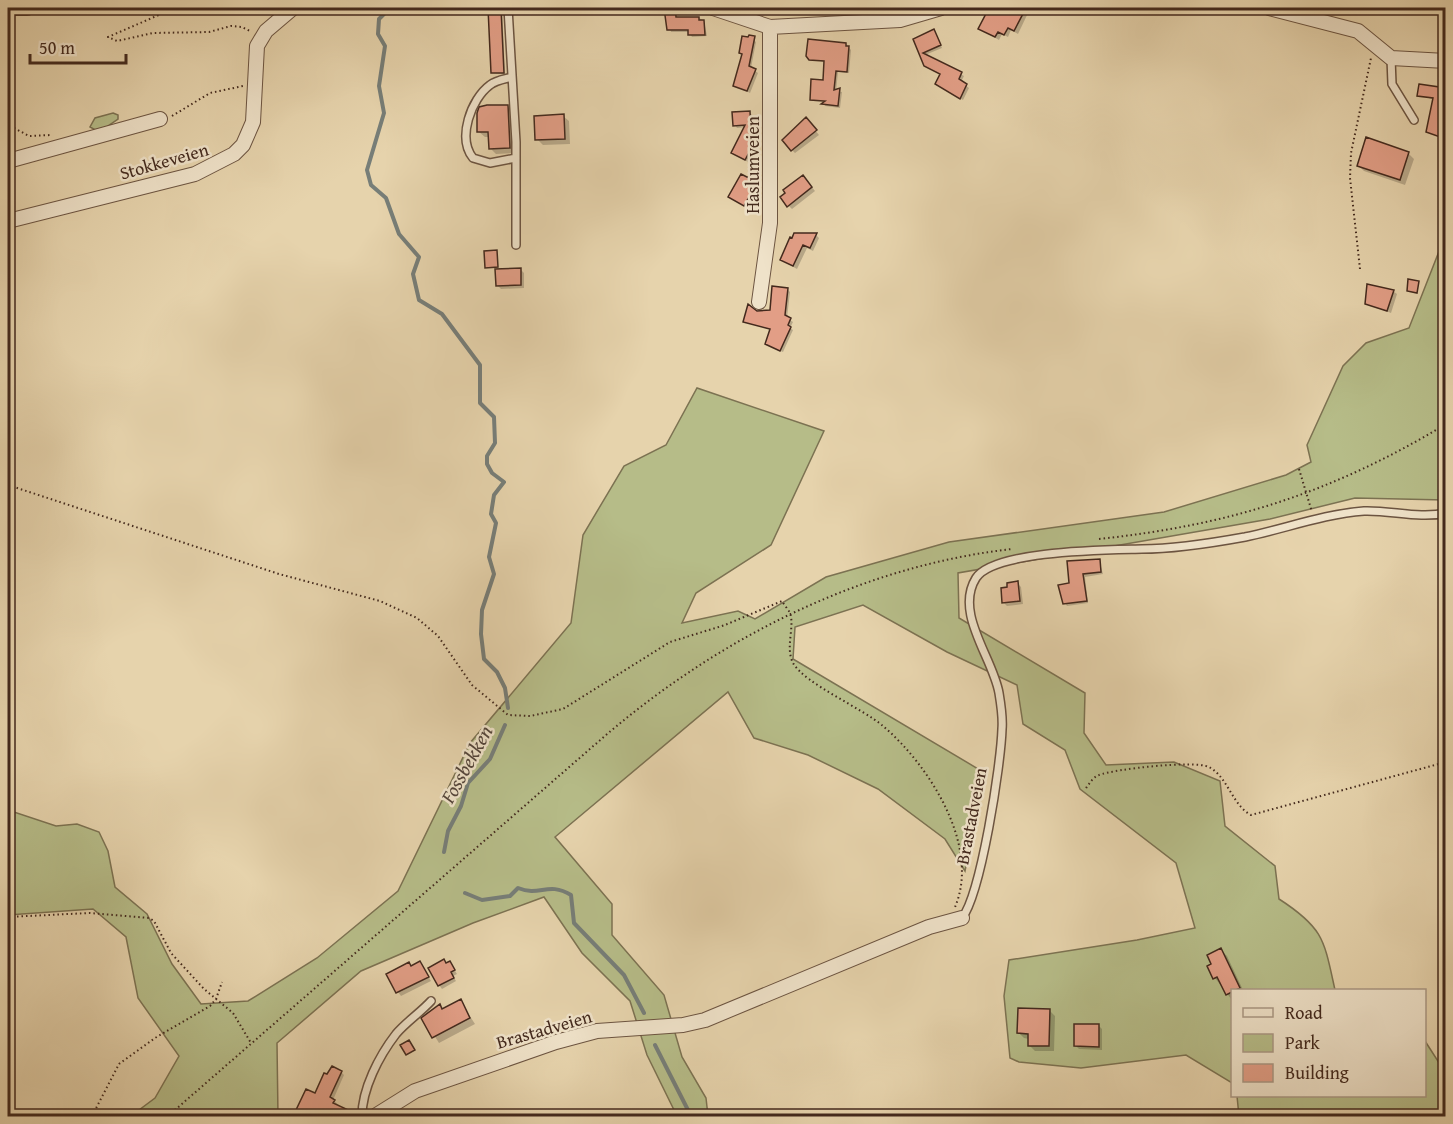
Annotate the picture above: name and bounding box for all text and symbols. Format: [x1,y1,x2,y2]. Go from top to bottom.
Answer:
scale bar [30,27,126,65]
text: 50 m [39,34,75,61]
street label: Haslumveien [739,116,766,214]
street label: Stokkeveien [116,135,212,187]
water label: Fossbekken [432,720,499,809]
street label: Brastadveien [948,765,994,867]
legend [1231,989,1426,1097]
text: Road [1285,999,1323,1026]
street label: Brastadveien [493,1002,595,1056]
text: Park [1285,1029,1321,1056]
text: Building [1285,1059,1349,1086]

